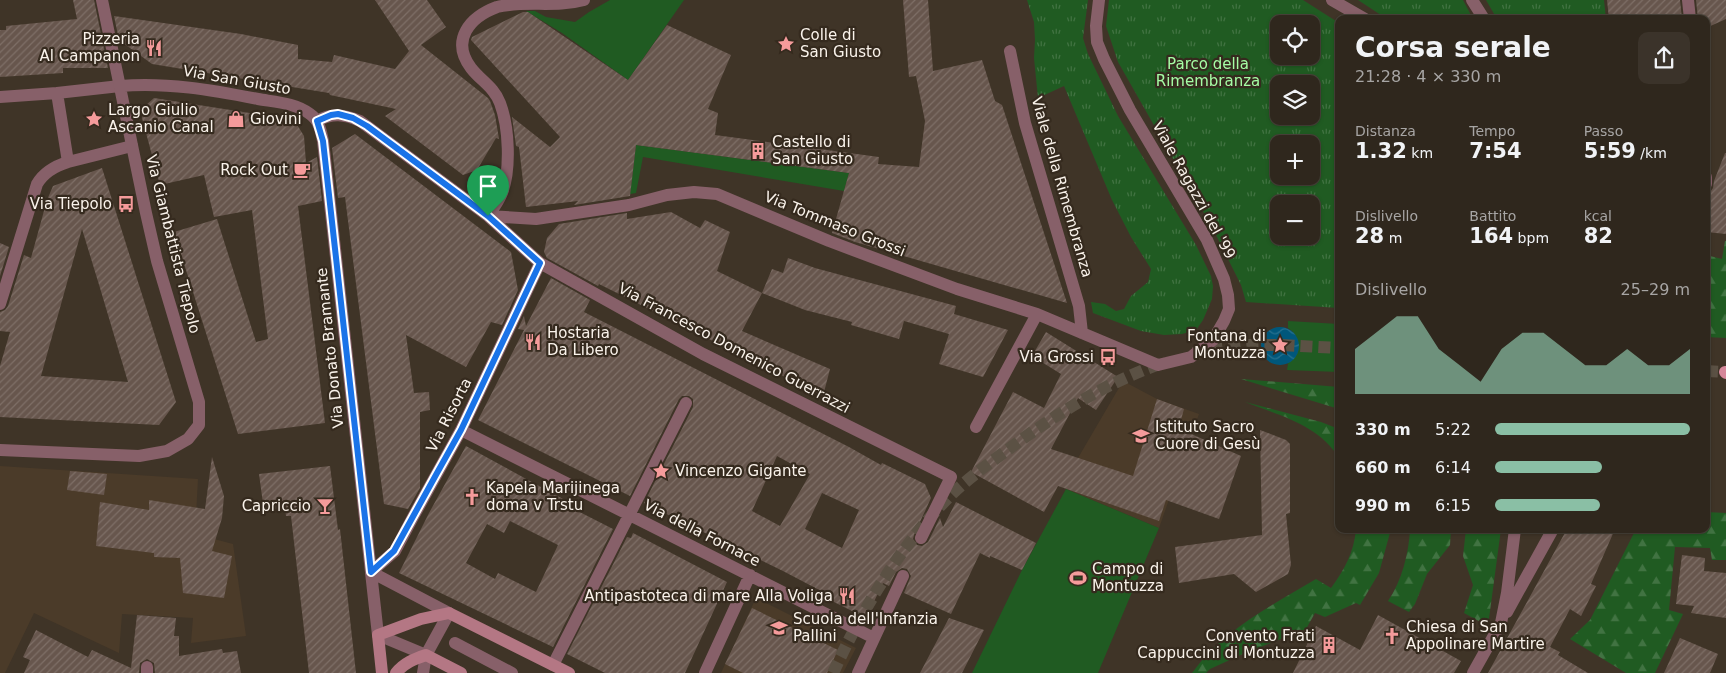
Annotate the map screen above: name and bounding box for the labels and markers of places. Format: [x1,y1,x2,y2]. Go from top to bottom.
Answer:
place label: Colle di San Giusto [800,26,881,61]
place label: Pizzeria Al Campanon [40,30,140,65]
place icon: Colle di San Giusto [776,34,796,54]
restaurant icon: Pizzeria Al Campanon [144,38,164,58]
place label: Largo Giulio Ascanio Canal [108,101,214,136]
place icon: Largo Giulio Ascanio Canal [84,109,104,129]
shop icon: Giovini [226,109,246,129]
place label: Giovini [250,110,302,128]
place label: Castello di San Giusto [772,133,853,168]
building icon: Castello di San Giusto [748,141,768,161]
cafe icon: Rock Out [292,160,312,180]
place label: Rock Out [220,161,288,179]
pin [467,165,509,216]
bus stop icon: Via Tiepolo [116,194,136,214]
place label: Via Tiepolo [30,195,112,213]
place label: Hostaria Da Libero [547,324,619,359]
place label: Fontana di Montuzza [1187,327,1266,362]
restaurant icon: Hostaria Da Libero [523,332,543,352]
place icon: Fontana di Montuzza [1270,335,1290,355]
bus stop icon: Via Grossi [1098,347,1118,367]
place label: Via Grossi [1020,348,1094,366]
place label: Istituto Sacro Cuore di Gesù [1155,418,1261,453]
school or university icon: Istituto Sacro Cuore di Gesù [1131,426,1151,446]
place icon: Vincenzo Gigante [651,461,671,481]
place label: Vincenzo Gigante [675,462,807,480]
place label: Kapela Marijinega doma v Trstu [486,479,620,514]
church icon: Kapela Marijinega doma v Trstu [462,487,482,507]
bar icon: Capriccio [315,496,335,516]
place label: Capriccio [242,497,311,515]
place label: Campo di Montuzza [1092,560,1164,595]
sports icon: Campo di Montuzza [1068,568,1088,588]
restaurant icon: Antipastoteca di mare Alla Voliga [837,586,857,606]
place label: Antipastoteca di mare Alla Voliga [584,587,833,605]
place label: Scuola dell'Infanzia Pallini [793,610,938,645]
school or university icon: Scuola dell'Infanzia Pallini [769,618,789,638]
place label: Chiesa di San Appolinare Martire [1406,618,1545,653]
church icon: Chiesa di San Appolinare Martire [1382,626,1402,646]
place label: Convento Frati Cappuccini di Montuzza [1137,627,1315,662]
building icon: Convento Frati Cappuccini di Montuzza [1319,635,1339,655]

